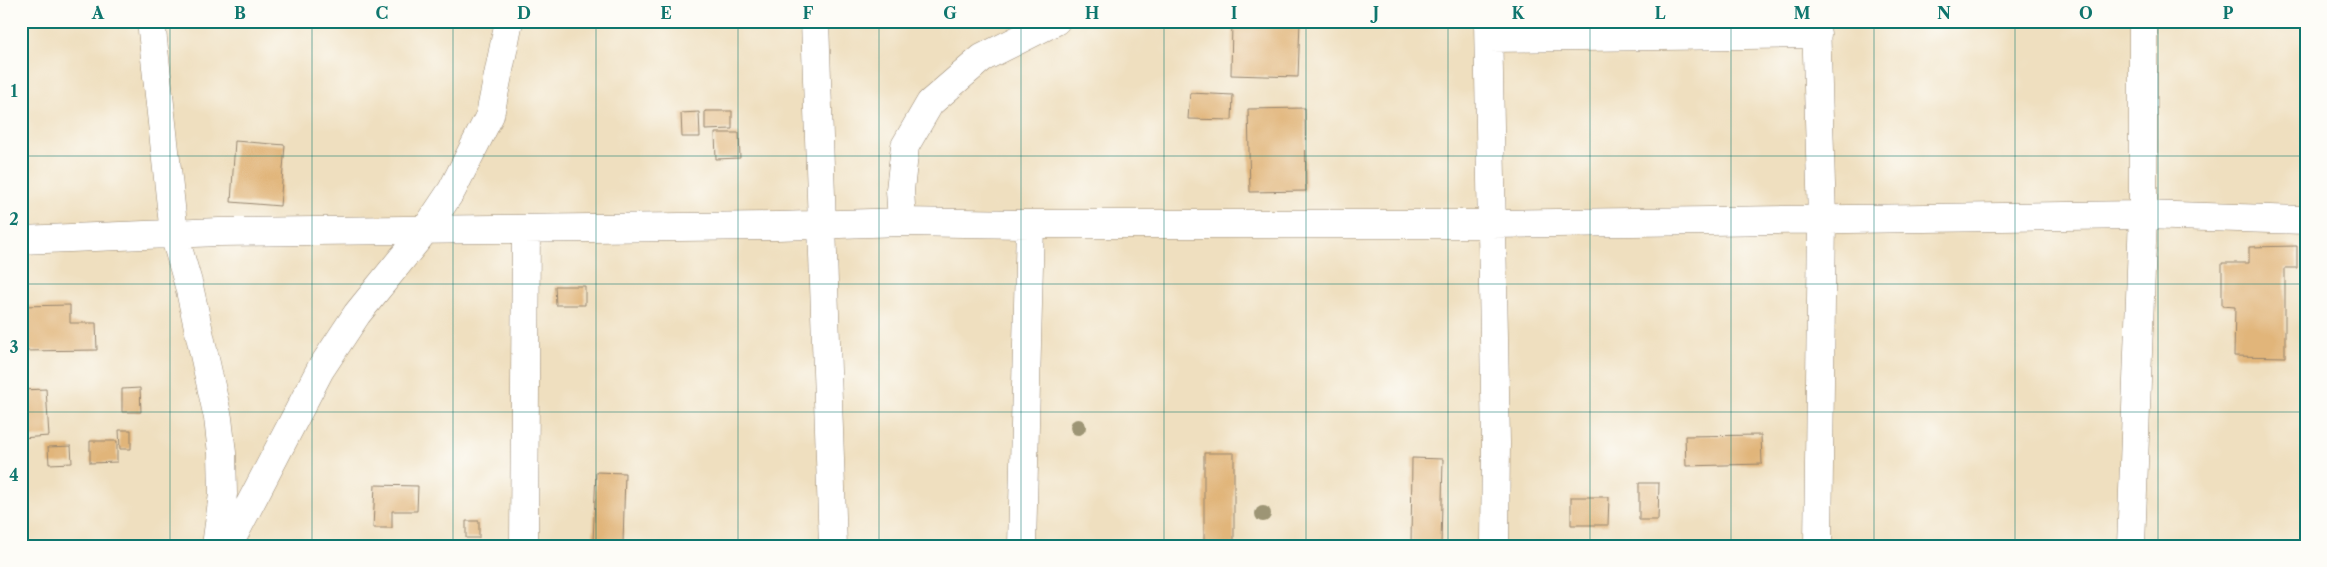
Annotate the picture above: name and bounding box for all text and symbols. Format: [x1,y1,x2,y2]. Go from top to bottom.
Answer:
text: A [91,3,105,23]
text: B [234,3,246,23]
text: C [376,3,388,23]
text: D [517,3,531,23]
text: E [660,3,672,23]
text: F [803,3,814,23]
text: G [943,3,957,23]
text: H [1085,3,1099,23]
text: I [1231,3,1238,23]
text: J [1370,3,1379,23]
text: K [1512,3,1526,23]
text: L [1654,3,1666,23]
text: M [1794,3,1811,23]
text: N [1937,3,1951,23]
text: O [2079,3,2093,23]
text: P [2223,3,2234,23]
text: 1 [10,81,18,101]
text: 2 [9,209,19,229]
text: 3 [9,337,19,357]
text: 4 [9,465,19,485]

